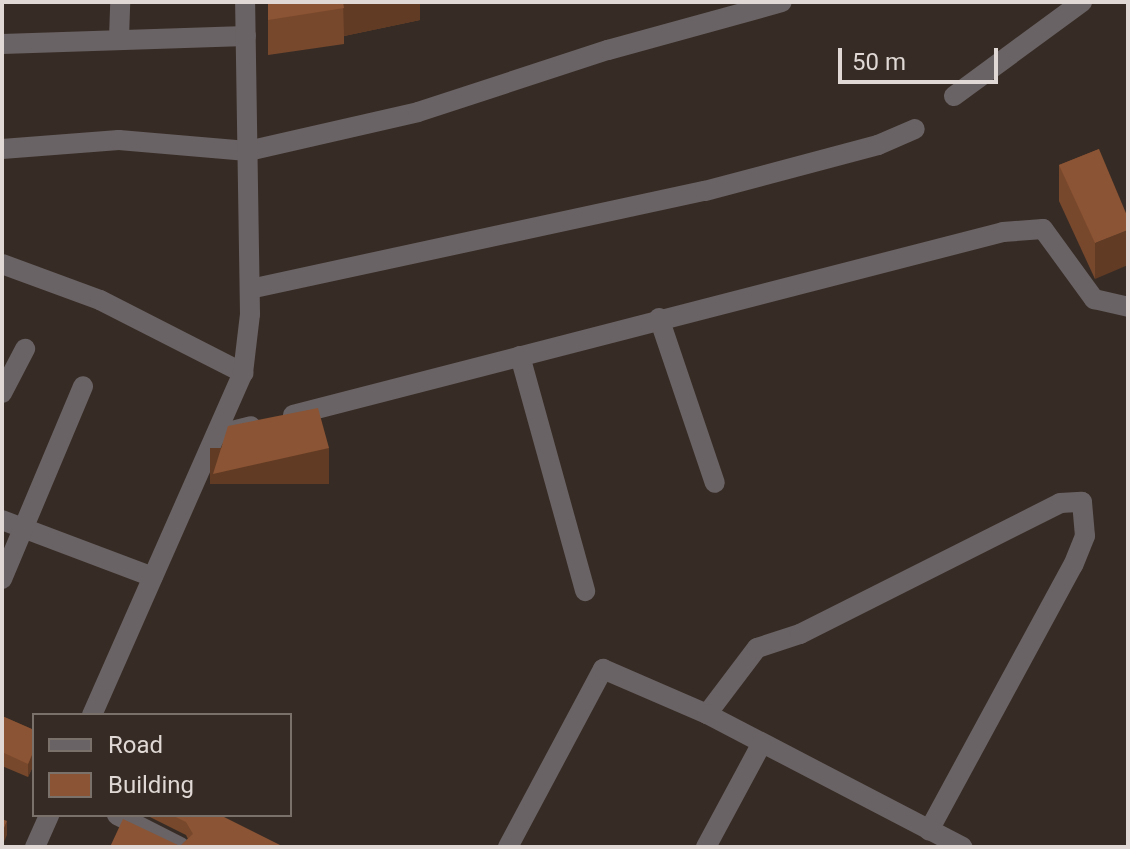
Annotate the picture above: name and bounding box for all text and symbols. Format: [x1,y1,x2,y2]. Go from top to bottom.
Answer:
scale bar [842,32,1002,82]
text: 50 m [852,48,906,76]
legend [32,713,292,817]
text: Road [108,731,163,759]
text: Building [108,771,194,799]

